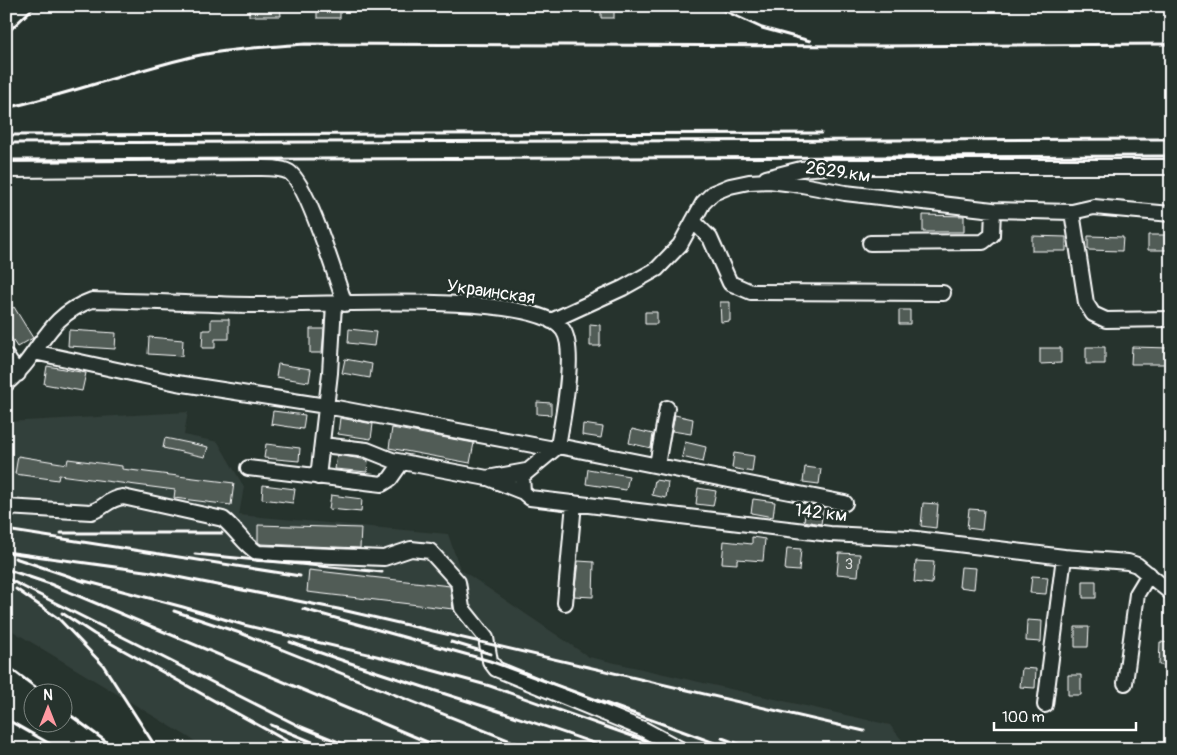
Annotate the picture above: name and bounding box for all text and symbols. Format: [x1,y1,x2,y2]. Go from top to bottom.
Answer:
street label: 2629 км [804,156,872,188]
street label: Украинская [445,274,537,310]
street label: 142 км [794,499,848,527]
house number: 3 [845,555,853,574]
north arrow [22,682,72,732]
text: N [43,687,53,704]
scale bar [994,700,1137,732]
text: 100 m [1002,708,1045,727]

